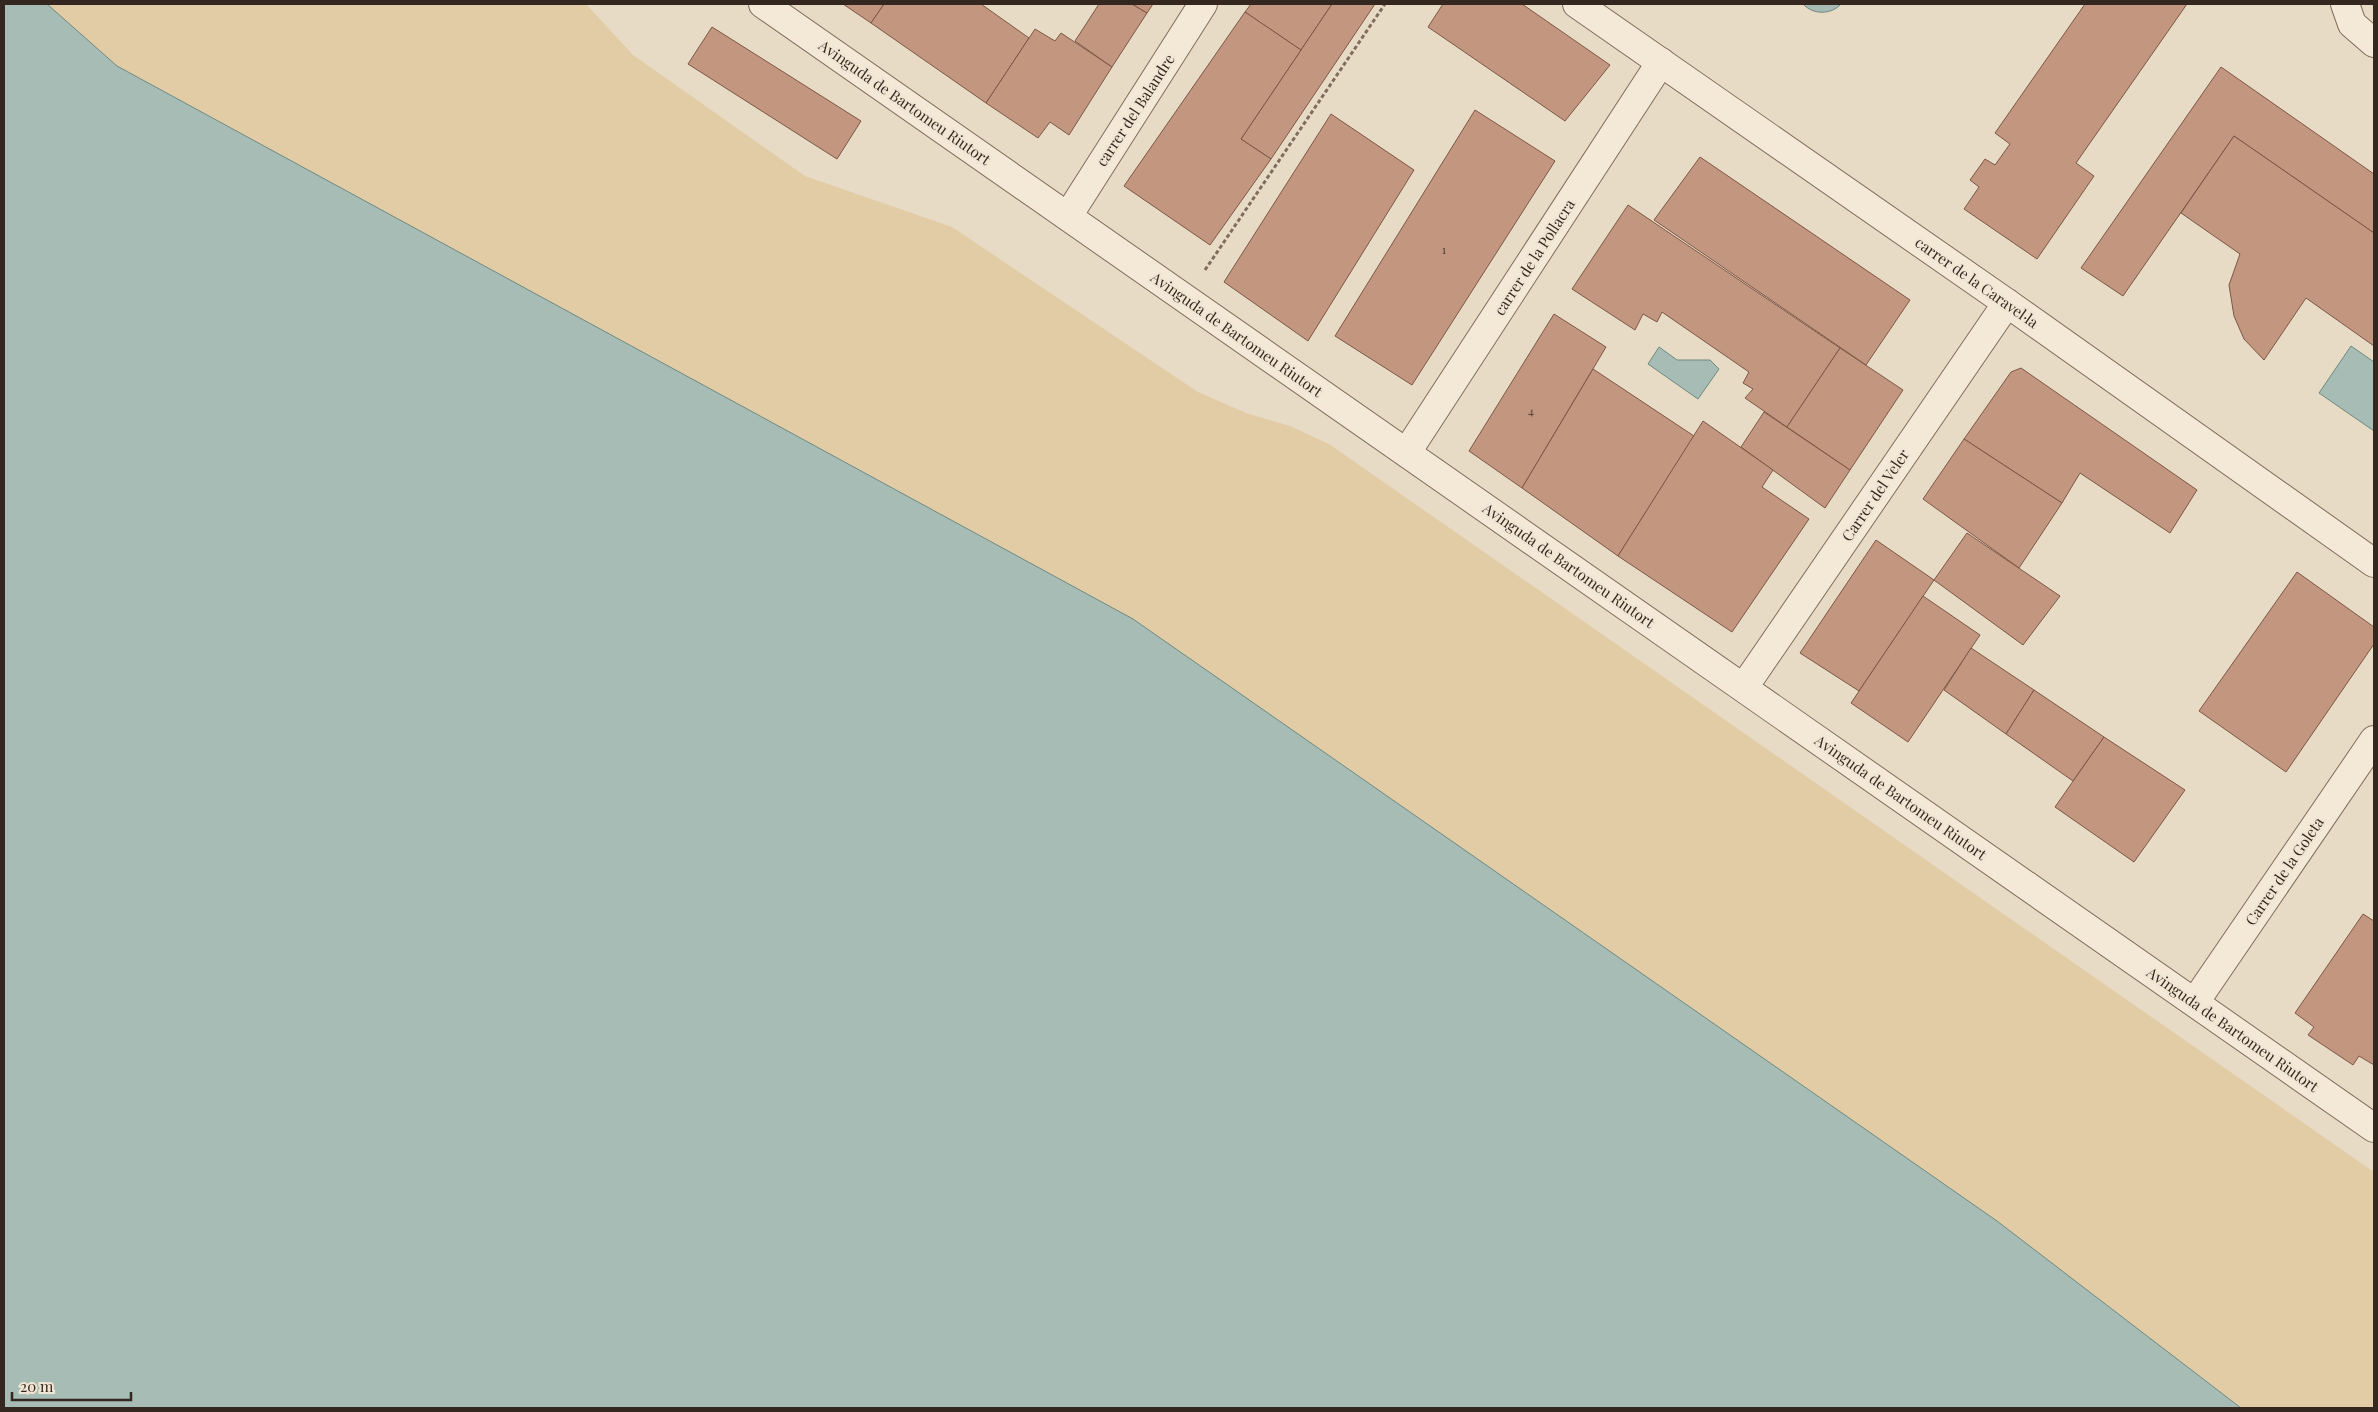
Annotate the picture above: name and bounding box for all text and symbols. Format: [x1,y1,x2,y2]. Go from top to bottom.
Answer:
street label: Avinguda de Bartomeu Riutort [814,34,995,169]
street label: carrer del Balandre [1091,50,1179,170]
street label: carrer de la Pollacra [1489,195,1579,319]
street label: carrer de la Caravel·la [1911,232,2043,332]
house number: 1 [1442,241,1447,257]
street label: Avinguda de Bartomeu Riutort [1146,266,1327,401]
house number: 4 [1528,402,1534,418]
street label: Carrer del Veler [1837,445,1913,545]
street label: Avinguda de Bartomeu Riutort [1478,497,1659,632]
street label: Avinguda de Bartomeu Riutort [1810,729,1991,864]
street label: Carrer de la Goleta [2240,813,2328,929]
street label: Avinguda de Bartomeu Riutort [2142,961,2323,1096]
scale bar [12,1370,131,1402]
text: 20 m [20,1376,54,1396]

